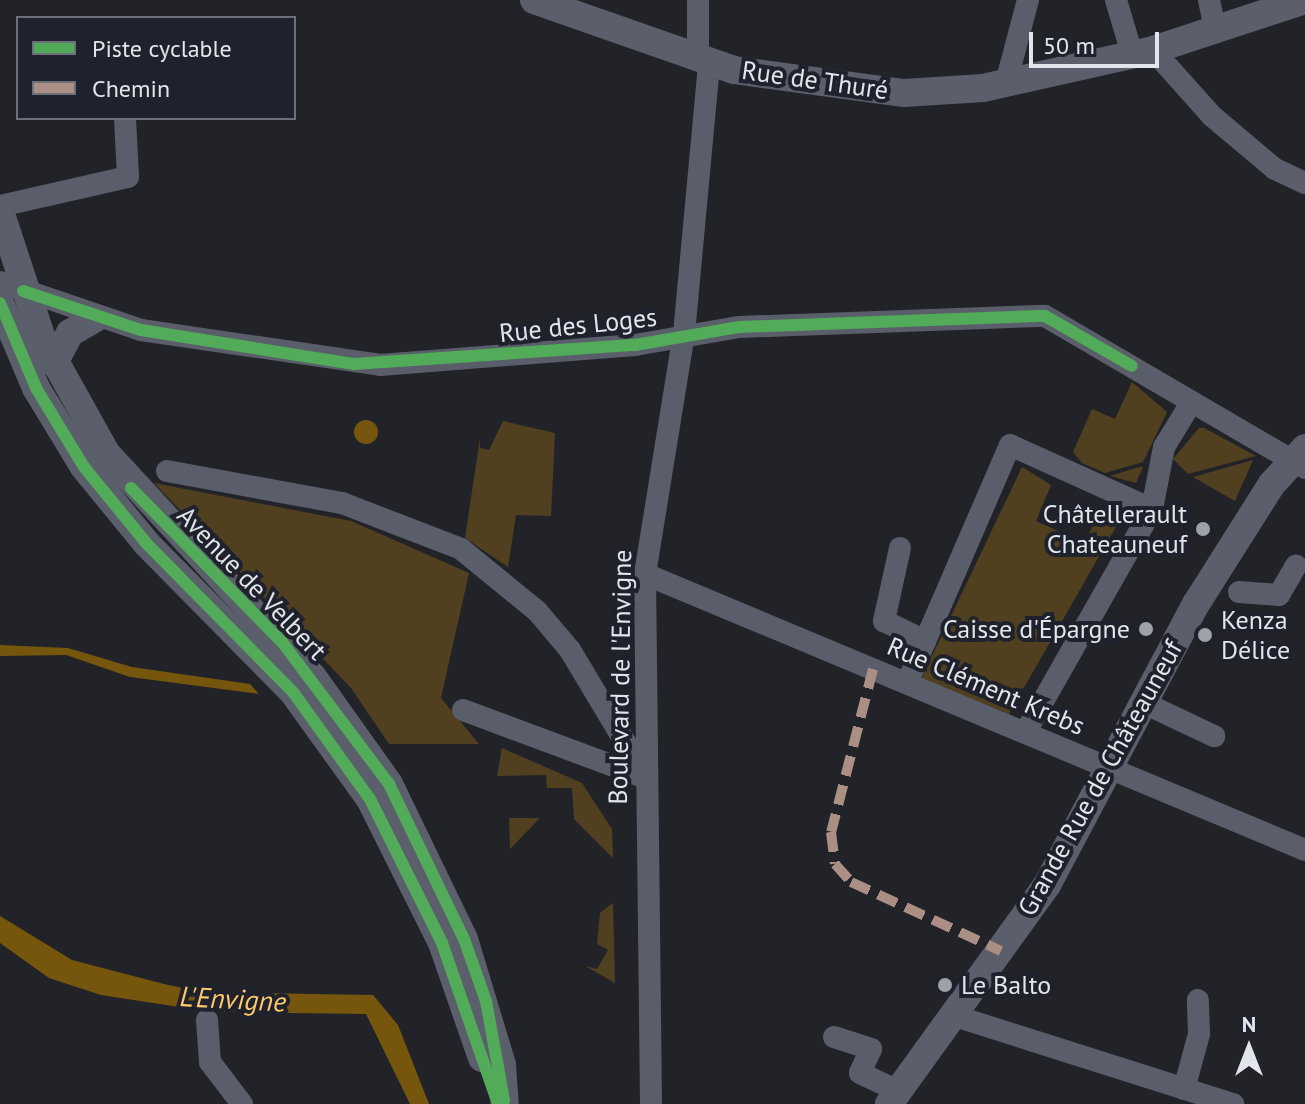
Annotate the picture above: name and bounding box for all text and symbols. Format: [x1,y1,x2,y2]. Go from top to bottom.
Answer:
legend [16,16,296,120]
scale bar [1033,16,1163,66]
text: 50 m [1043,30,1095,61]
text: Piste cyclable [92,33,232,64]
street label: Rue de Thuré [739,54,891,106]
text: Chemin [92,73,170,104]
street label: Rue des Loges [498,301,658,349]
place label: Châtellerault Chateauneuf [1043,498,1187,560]
street label: Avenue de Velbert [171,500,333,666]
marker: Châtellerault Chateauneuf [1194,520,1212,538]
street label: Boulevard de l'Envigne [602,549,638,805]
place label: Kenza Délice [1221,604,1290,666]
place label: Caisse d'Épargne [943,613,1130,645]
marker: Caisse d'Épargne [1137,620,1155,638]
marker: Kenza Délice [1196,626,1214,644]
street label: Rue Clément Krebs [883,630,1089,742]
street label: Grande Rue de Châteauneuf [1011,635,1189,921]
place label: Le Balto [961,969,1051,1001]
marker: Le Balto [936,976,954,994]
water label: L'Envigne [179,979,287,1019]
north arrow [1209,1008,1289,1088]
text: N [1242,1010,1256,1038]

